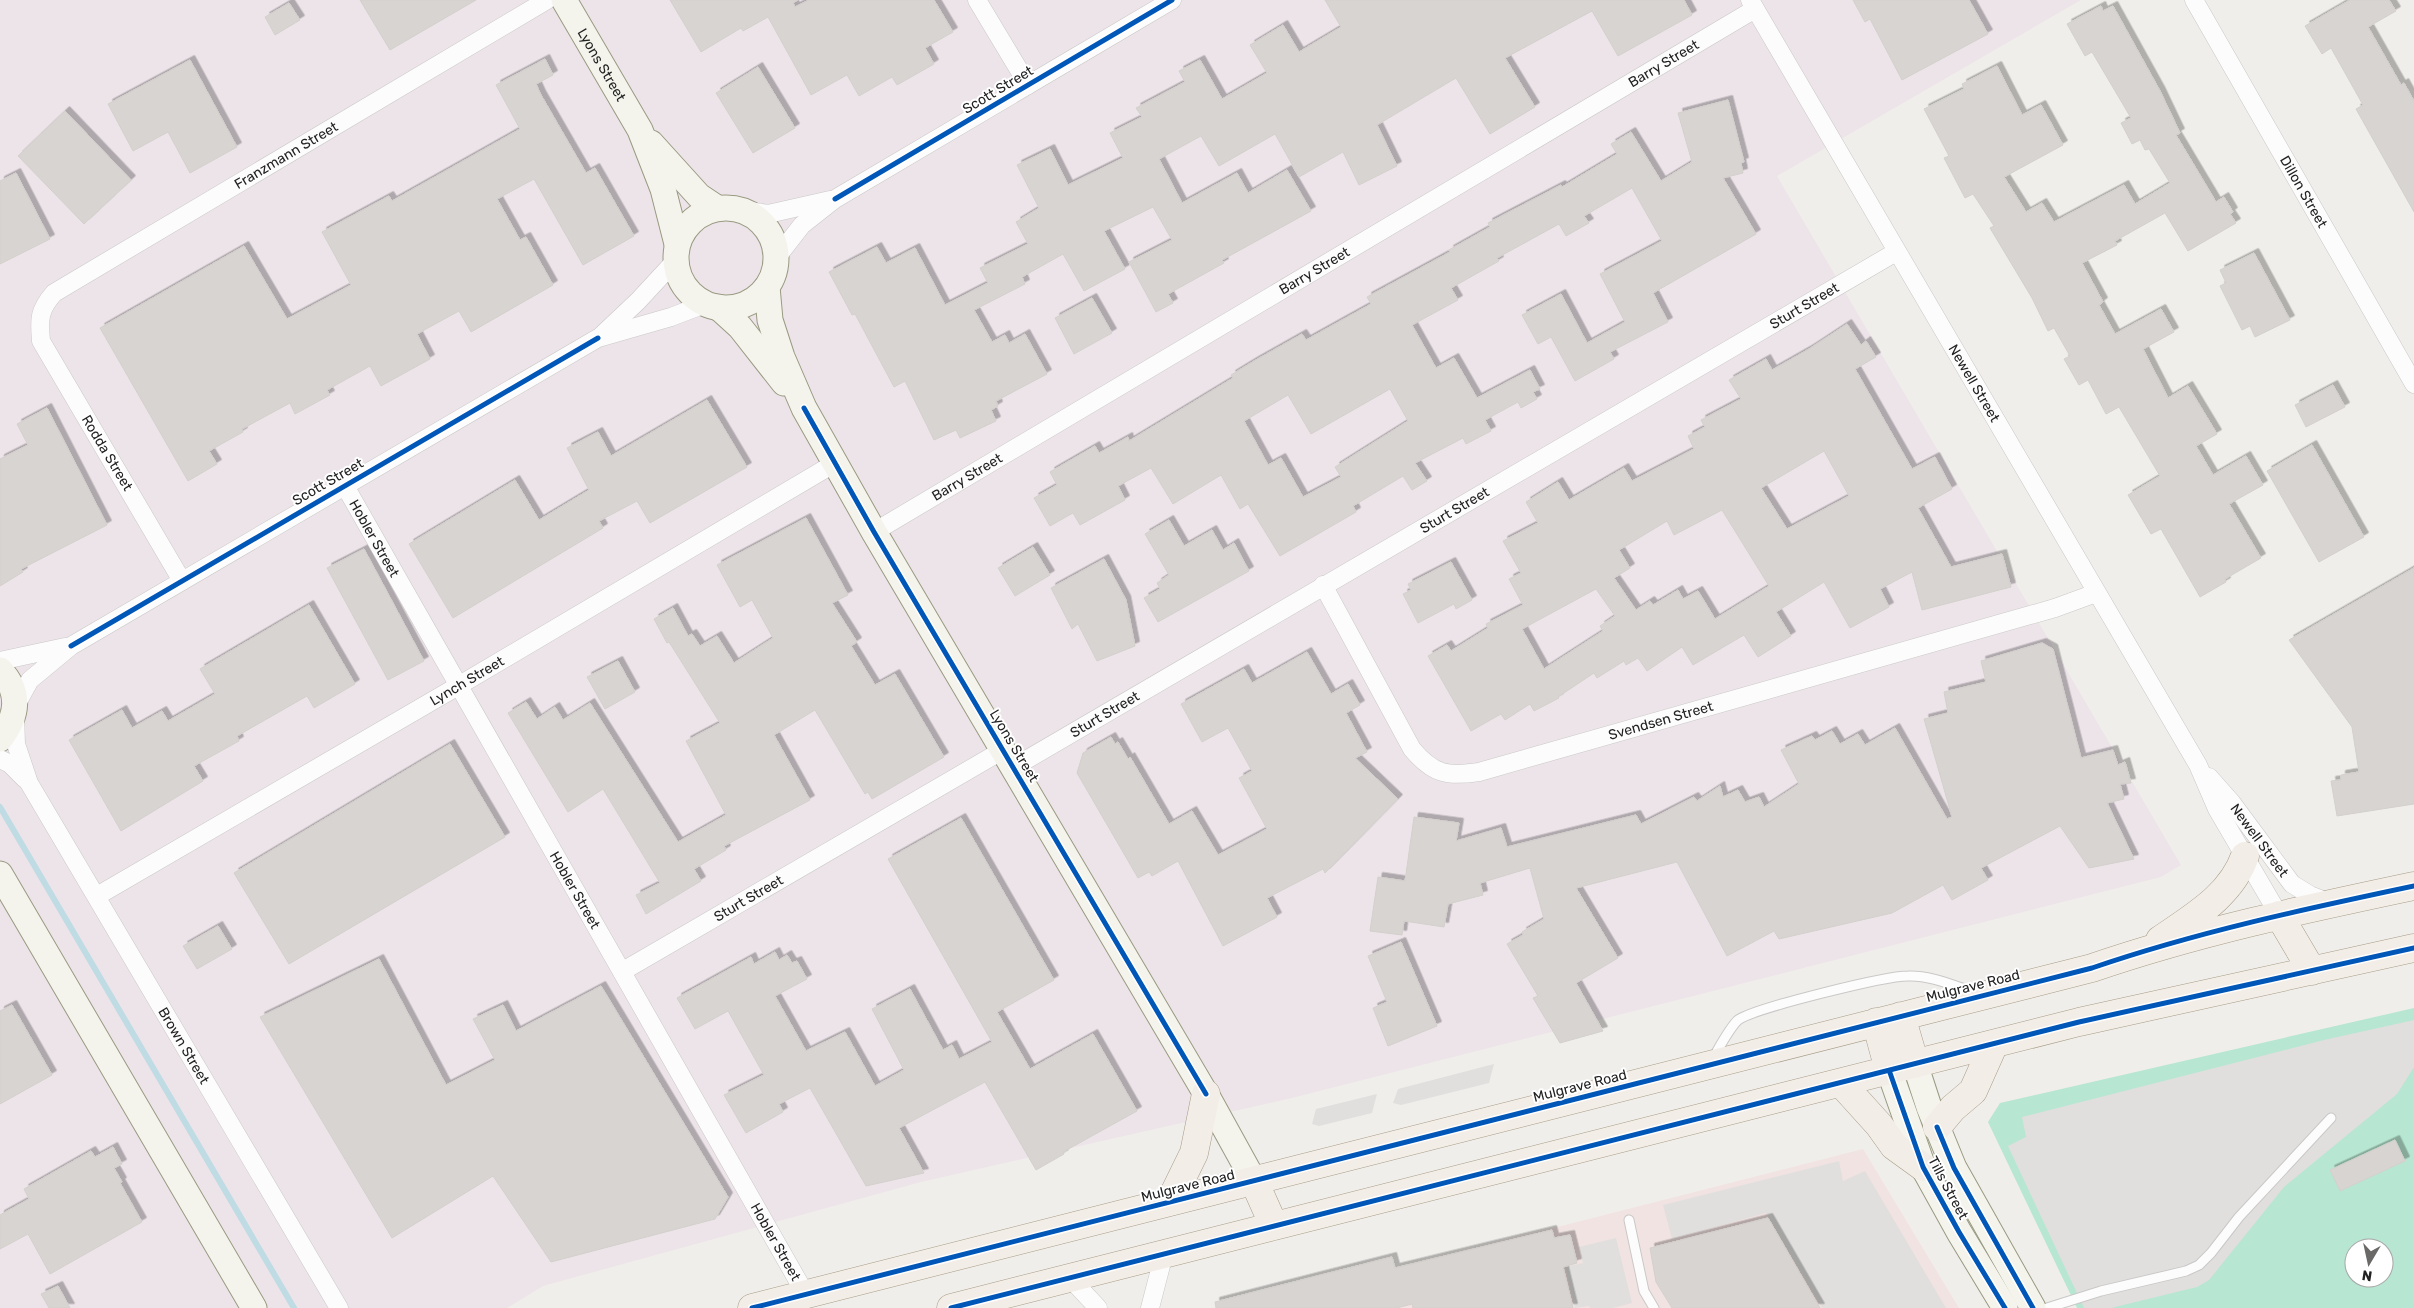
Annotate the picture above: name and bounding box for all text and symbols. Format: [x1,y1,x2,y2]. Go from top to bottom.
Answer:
street label: Lyons Street [574,25,630,105]
street label: Barry Street [1625,36,1702,91]
street label: Scott Street [960,62,1037,118]
street label: Franzmann Street [231,118,341,193]
street label: Dillon Street [2277,153,2331,231]
street label: Barry Street [1276,243,1353,298]
street label: Sturt Street [1766,279,1842,332]
street label: Newell Street [1945,341,2004,425]
street label: Rodda Street [78,412,137,494]
street label: Barry Street [929,449,1006,504]
street label: Scott Street [289,455,367,509]
street label: Sturt Street [1417,483,1493,537]
street label: Hobler Street [346,496,403,581]
street label: Lynch Street [427,652,507,709]
street label: Sturt Street [1067,687,1143,741]
street label: Svendsen Street [1606,697,1715,743]
street label: Lyons Street [986,707,1043,786]
street label: Newell Street [2227,800,2293,881]
street label: Hobler Street [546,848,604,932]
street label: Sturt Street [711,871,787,925]
street label: Mulgrave Road [1924,966,2022,1006]
street label: Brown Street [155,1004,213,1087]
street label: Mulgrave Road [1531,1066,1629,1106]
street label: Tills Street [1924,1153,1972,1223]
street label: Mulgrave Road [1139,1166,1237,1206]
street label: Hobler Street [747,1200,805,1284]
north arrow [2344,1238,2394,1288]
text: N [2361,1266,2373,1285]

